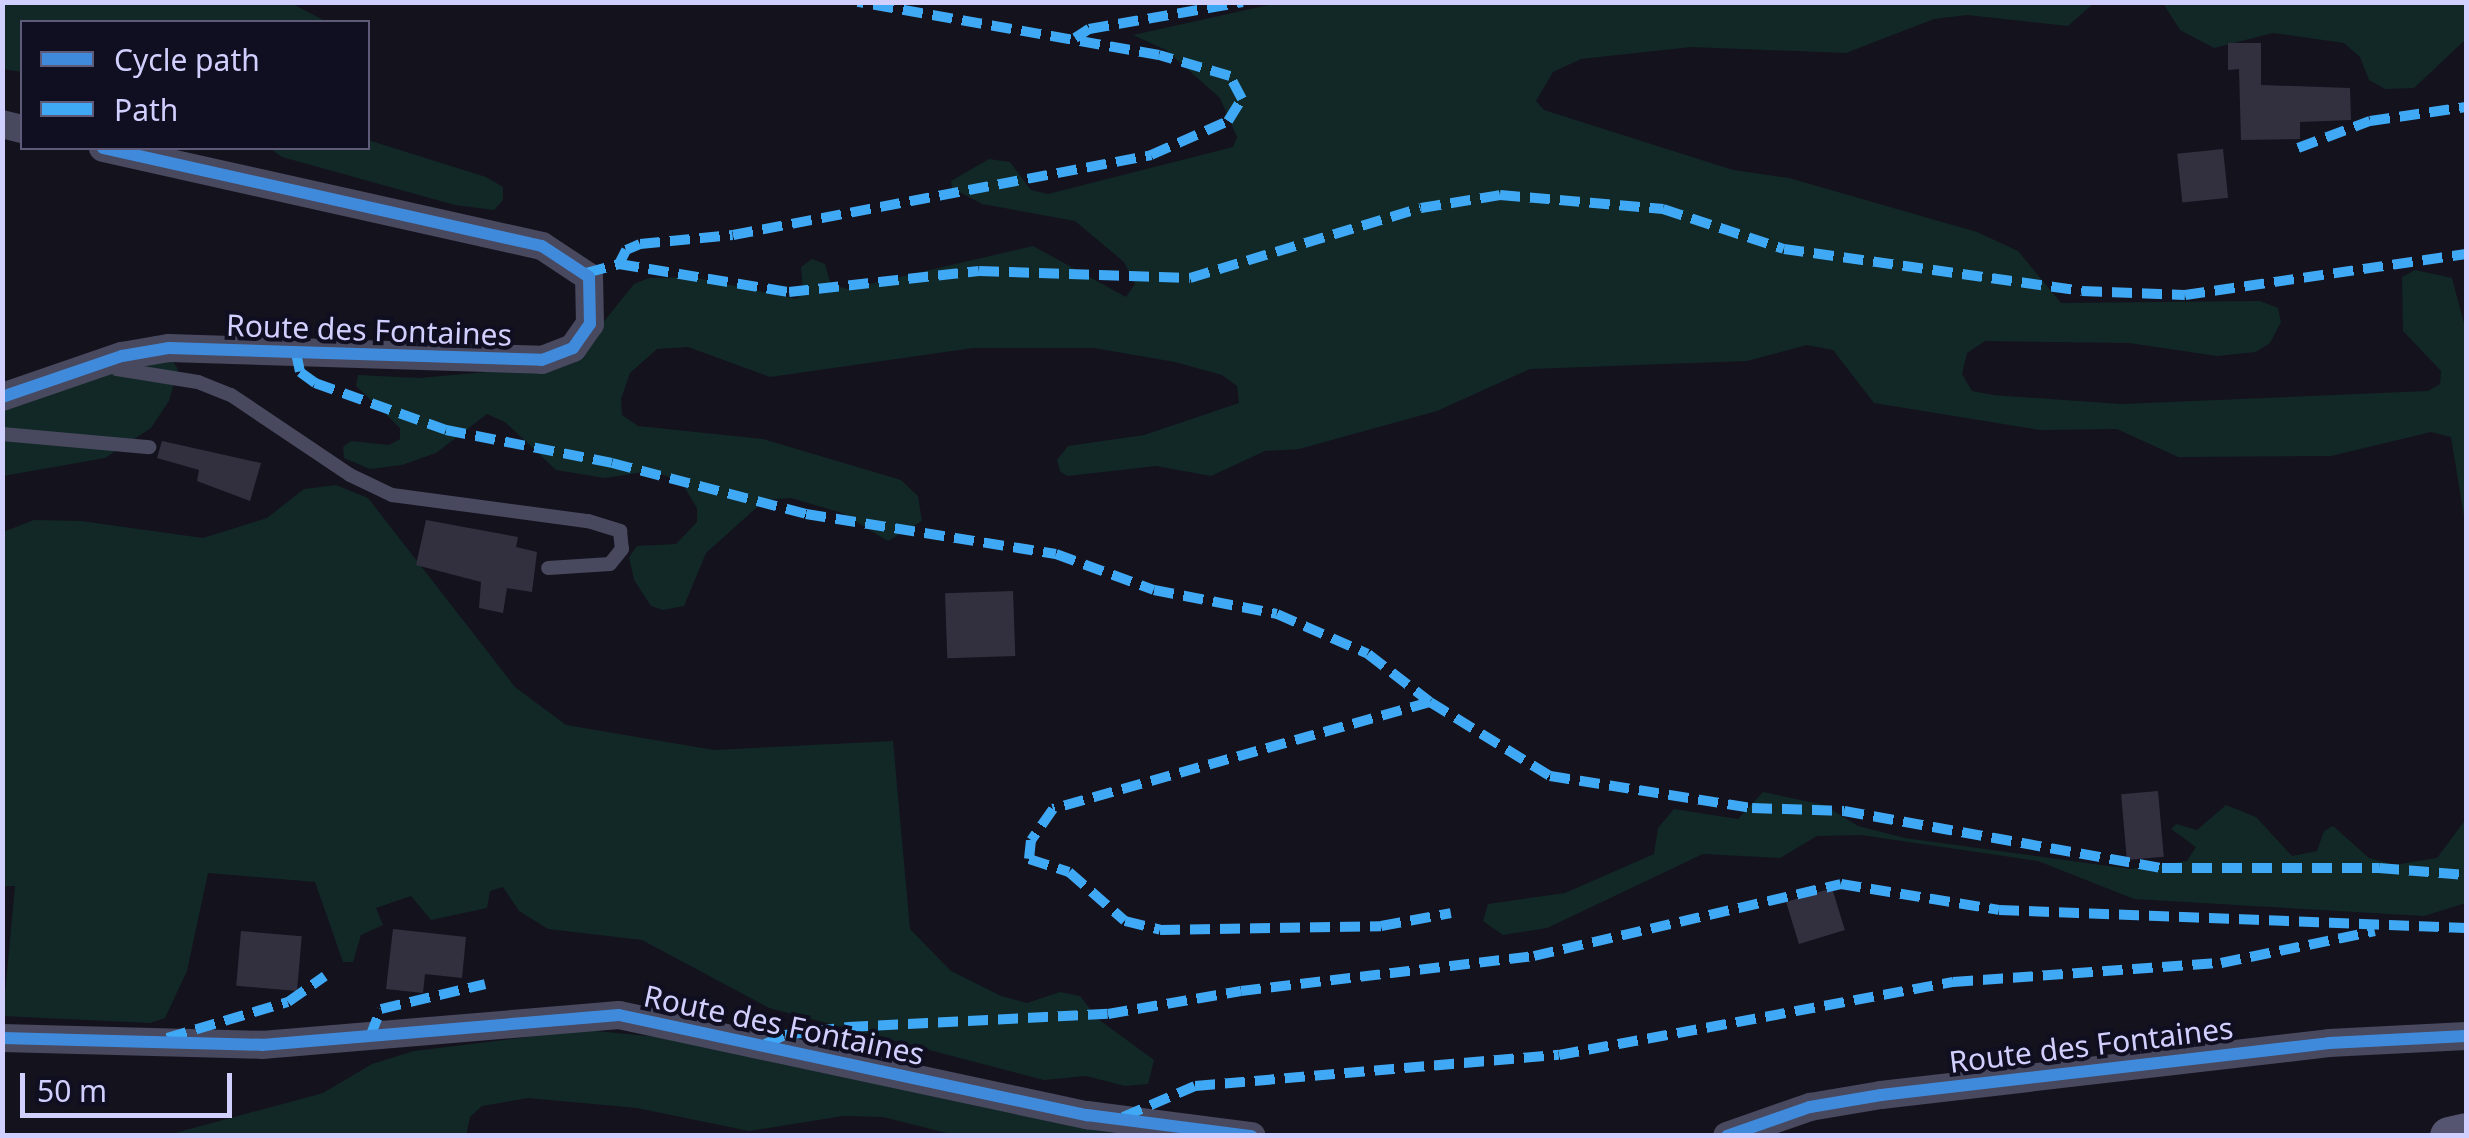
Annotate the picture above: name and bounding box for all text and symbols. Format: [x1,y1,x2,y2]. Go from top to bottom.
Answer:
legend [20,20,370,150]
text: Cycle path [114,39,260,80]
text: Path [114,89,178,130]
street label: Route des Fontaines [225,307,513,353]
street label: Route des Fontaines [640,978,928,1072]
street label: Route des Fontaines [1947,1010,2235,1080]
scale bar [25,1053,238,1115]
text: 50 m [37,1070,107,1111]

